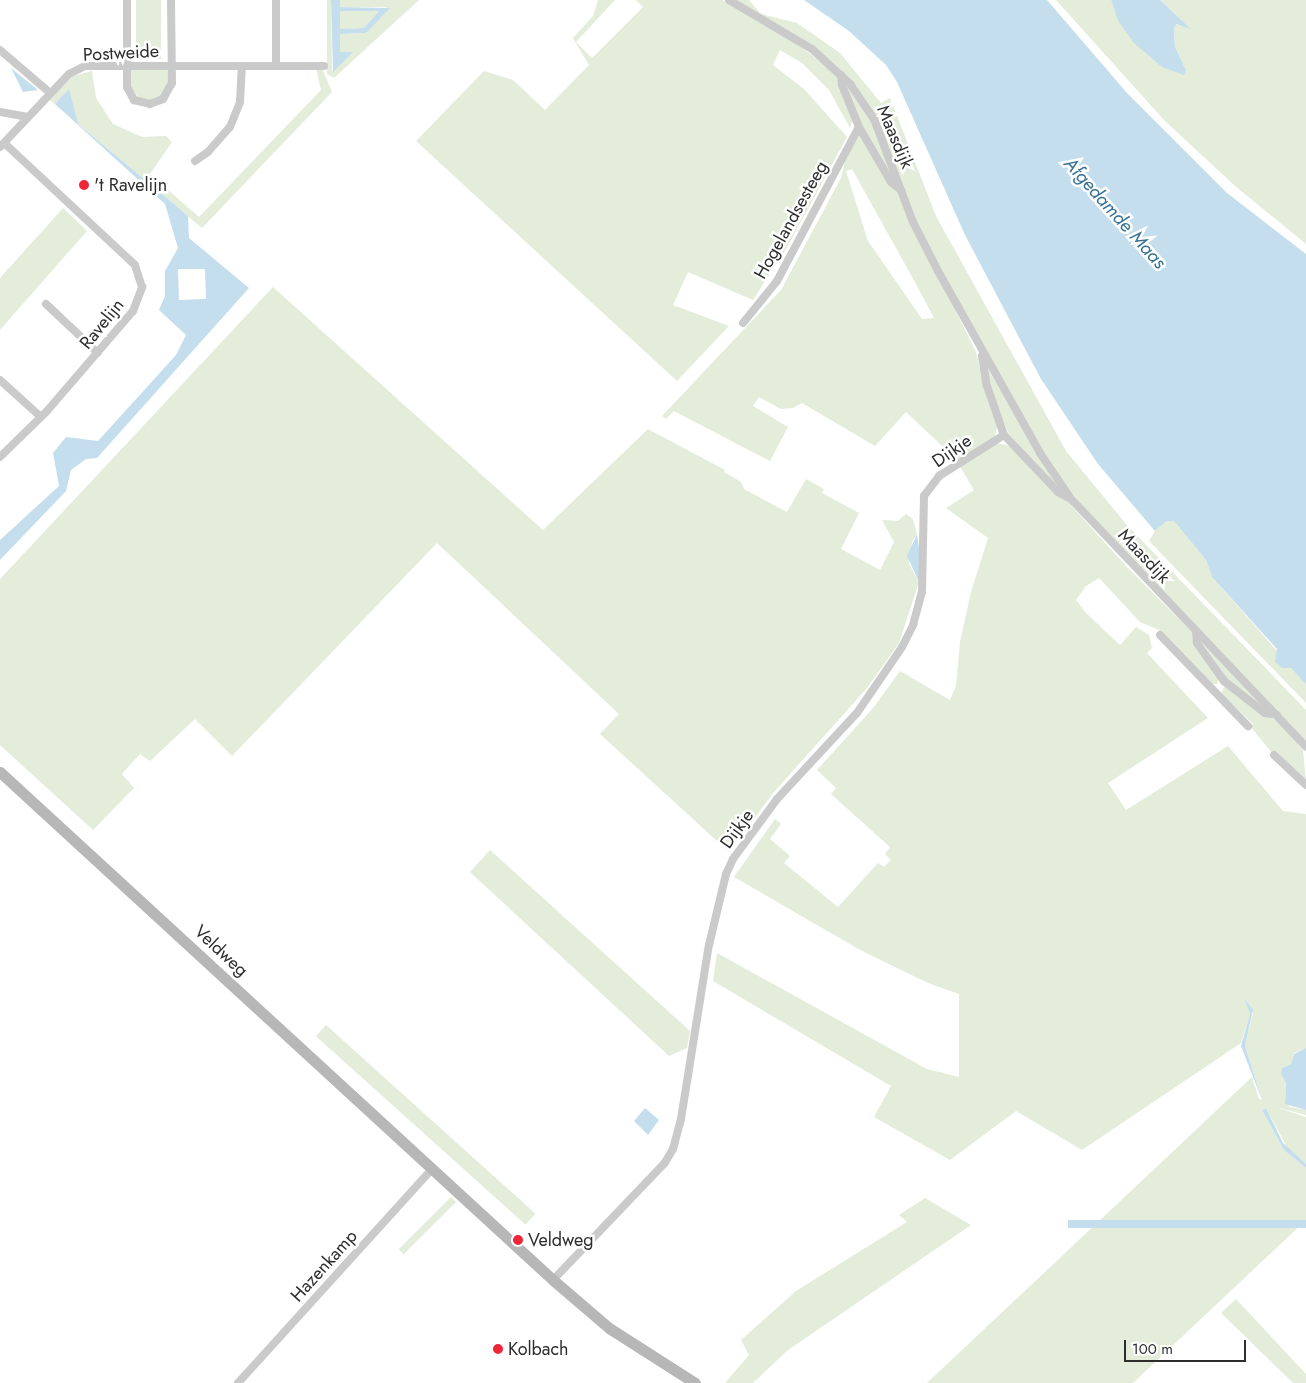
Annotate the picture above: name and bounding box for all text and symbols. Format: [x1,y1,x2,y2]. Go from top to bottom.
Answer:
street label: Postweide [82,40,160,66]
street label: Maasdijk [872,102,918,172]
water label: Afgedamde Maas [1059,153,1171,273]
street label: Hogelandsesteeg [750,157,832,283]
place label: 't Ravelijn [94,174,167,196]
marker: 't Ravelijn [78,179,90,191]
street label: Ravelijn [75,295,129,353]
street label: Dijkje [928,430,976,472]
street label: Maasdijk [1113,524,1175,588]
street label: Dijkje [716,805,758,853]
street label: Veldweg [190,921,252,981]
street label: Hazenkamp [286,1226,362,1306]
place label: Veldweg [528,1229,594,1251]
marker: Veldweg [512,1234,524,1246]
scale bar [1126,1330,1248,1362]
place label: Kolbach [508,1338,569,1360]
text: 100 m [1132,1338,1173,1360]
marker: Kolbach [492,1343,504,1355]

